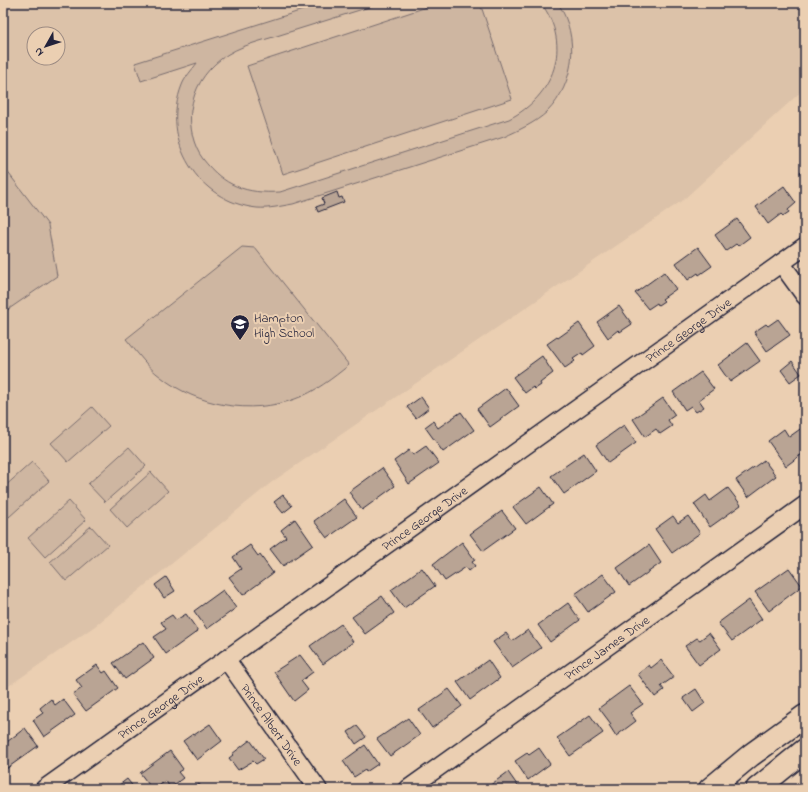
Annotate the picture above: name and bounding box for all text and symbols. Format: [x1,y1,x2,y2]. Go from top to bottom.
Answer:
north arrow [26,26,66,66]
text: N [30,44,48,60]
street label: Prince George Drive [642,294,736,368]
place label: Hampton High School [254,309,314,344]
school or university icon: Hampton High School [229,313,251,341]
street label: Prince George Drive [378,482,472,556]
street label: Prince James Drive [561,611,654,685]
street label: Prince George Drive [115,670,208,744]
street label: Prince Albert Drive [235,680,307,770]

